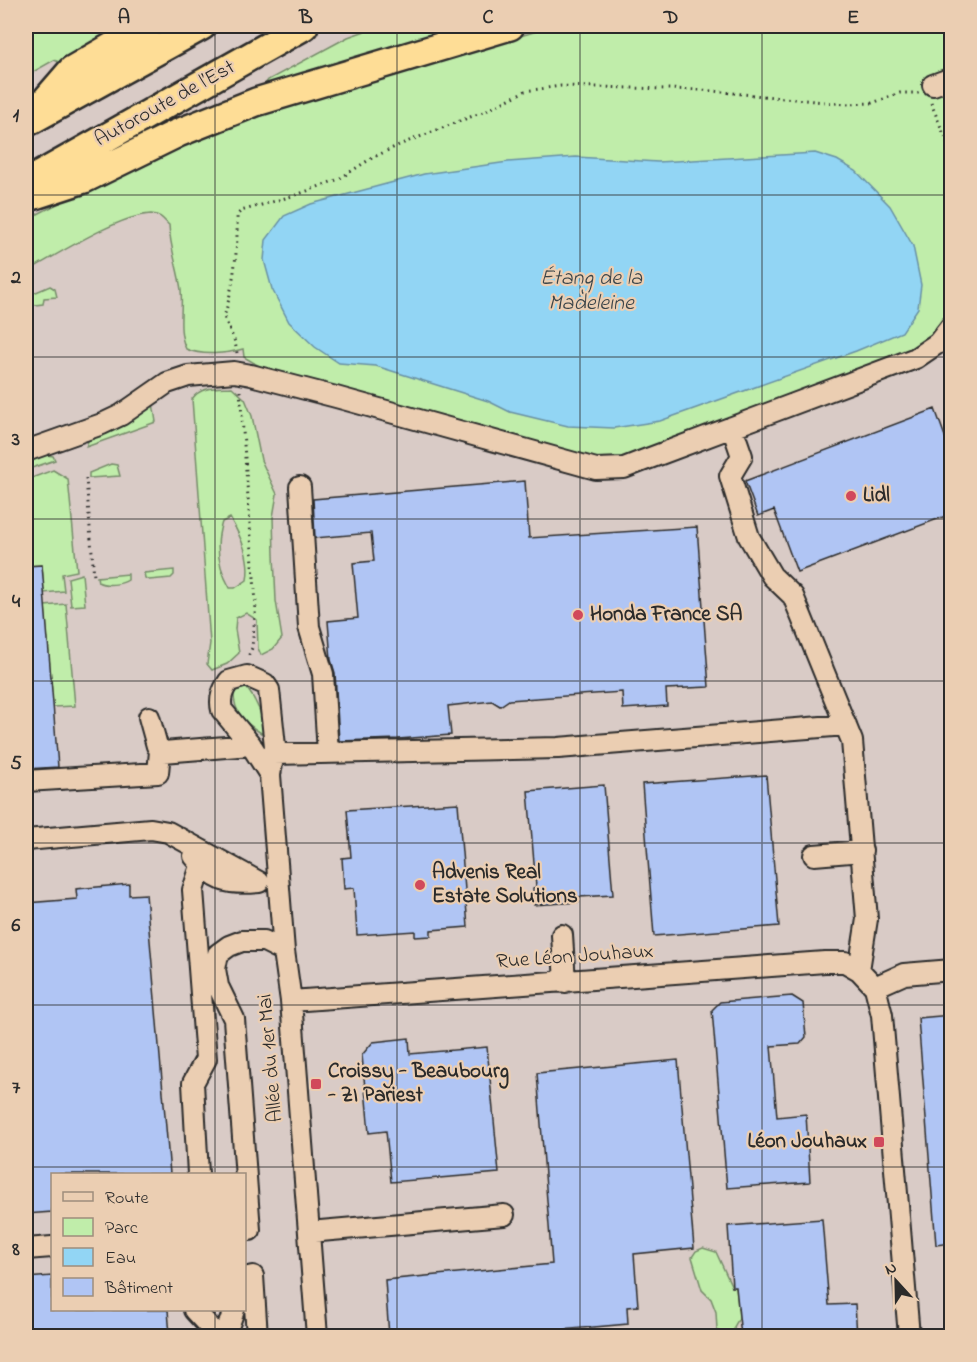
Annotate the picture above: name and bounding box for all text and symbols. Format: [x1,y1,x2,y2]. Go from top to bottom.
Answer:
text: A [118,4,130,33]
text: B [298,4,313,33]
text: C [483,4,494,33]
text: D [663,4,678,33]
text: E [847,4,859,33]
street label: Autoroute de l’Est [89,53,241,155]
text: 1 [13,102,20,131]
water label: Étang de la Madeleine [540,263,643,320]
text: 2 [10,264,21,293]
text: 3 [11,426,20,455]
place label: Lidl [863,481,890,511]
marker: Lidl [844,489,858,503]
text: 4 [12,588,21,617]
place label: Honda France SA [590,600,742,630]
marker: Honda France SA [571,608,585,622]
text: 5 [10,750,22,779]
place label: Advenis Real Estate Solutions [432,858,578,912]
marker: Advenis Real Estate Solutions [413,878,427,892]
text: 6 [12,912,21,941]
street label: Rue Léon Jouhaux [495,937,655,977]
street label: Allée du 1er Mai [250,993,292,1123]
place label: Croissy - Beaubourg - ZI Pariest [327,1057,509,1111]
text: 7 [12,1074,21,1103]
marker: Croissy - Beaubourg - ZI Pariest [309,1077,323,1091]
place label: Léon Jouhaux [748,1127,867,1157]
marker: Léon Jouhaux [872,1135,886,1149]
legend [51,1173,246,1311]
text: Route [105,1186,150,1212]
text: Parc [105,1216,138,1242]
text: 8 [11,1236,20,1265]
text: Eau [105,1246,136,1272]
north arrow [866,1251,926,1311]
text: N [882,1256,901,1282]
text: Bâtiment [104,1276,173,1302]

